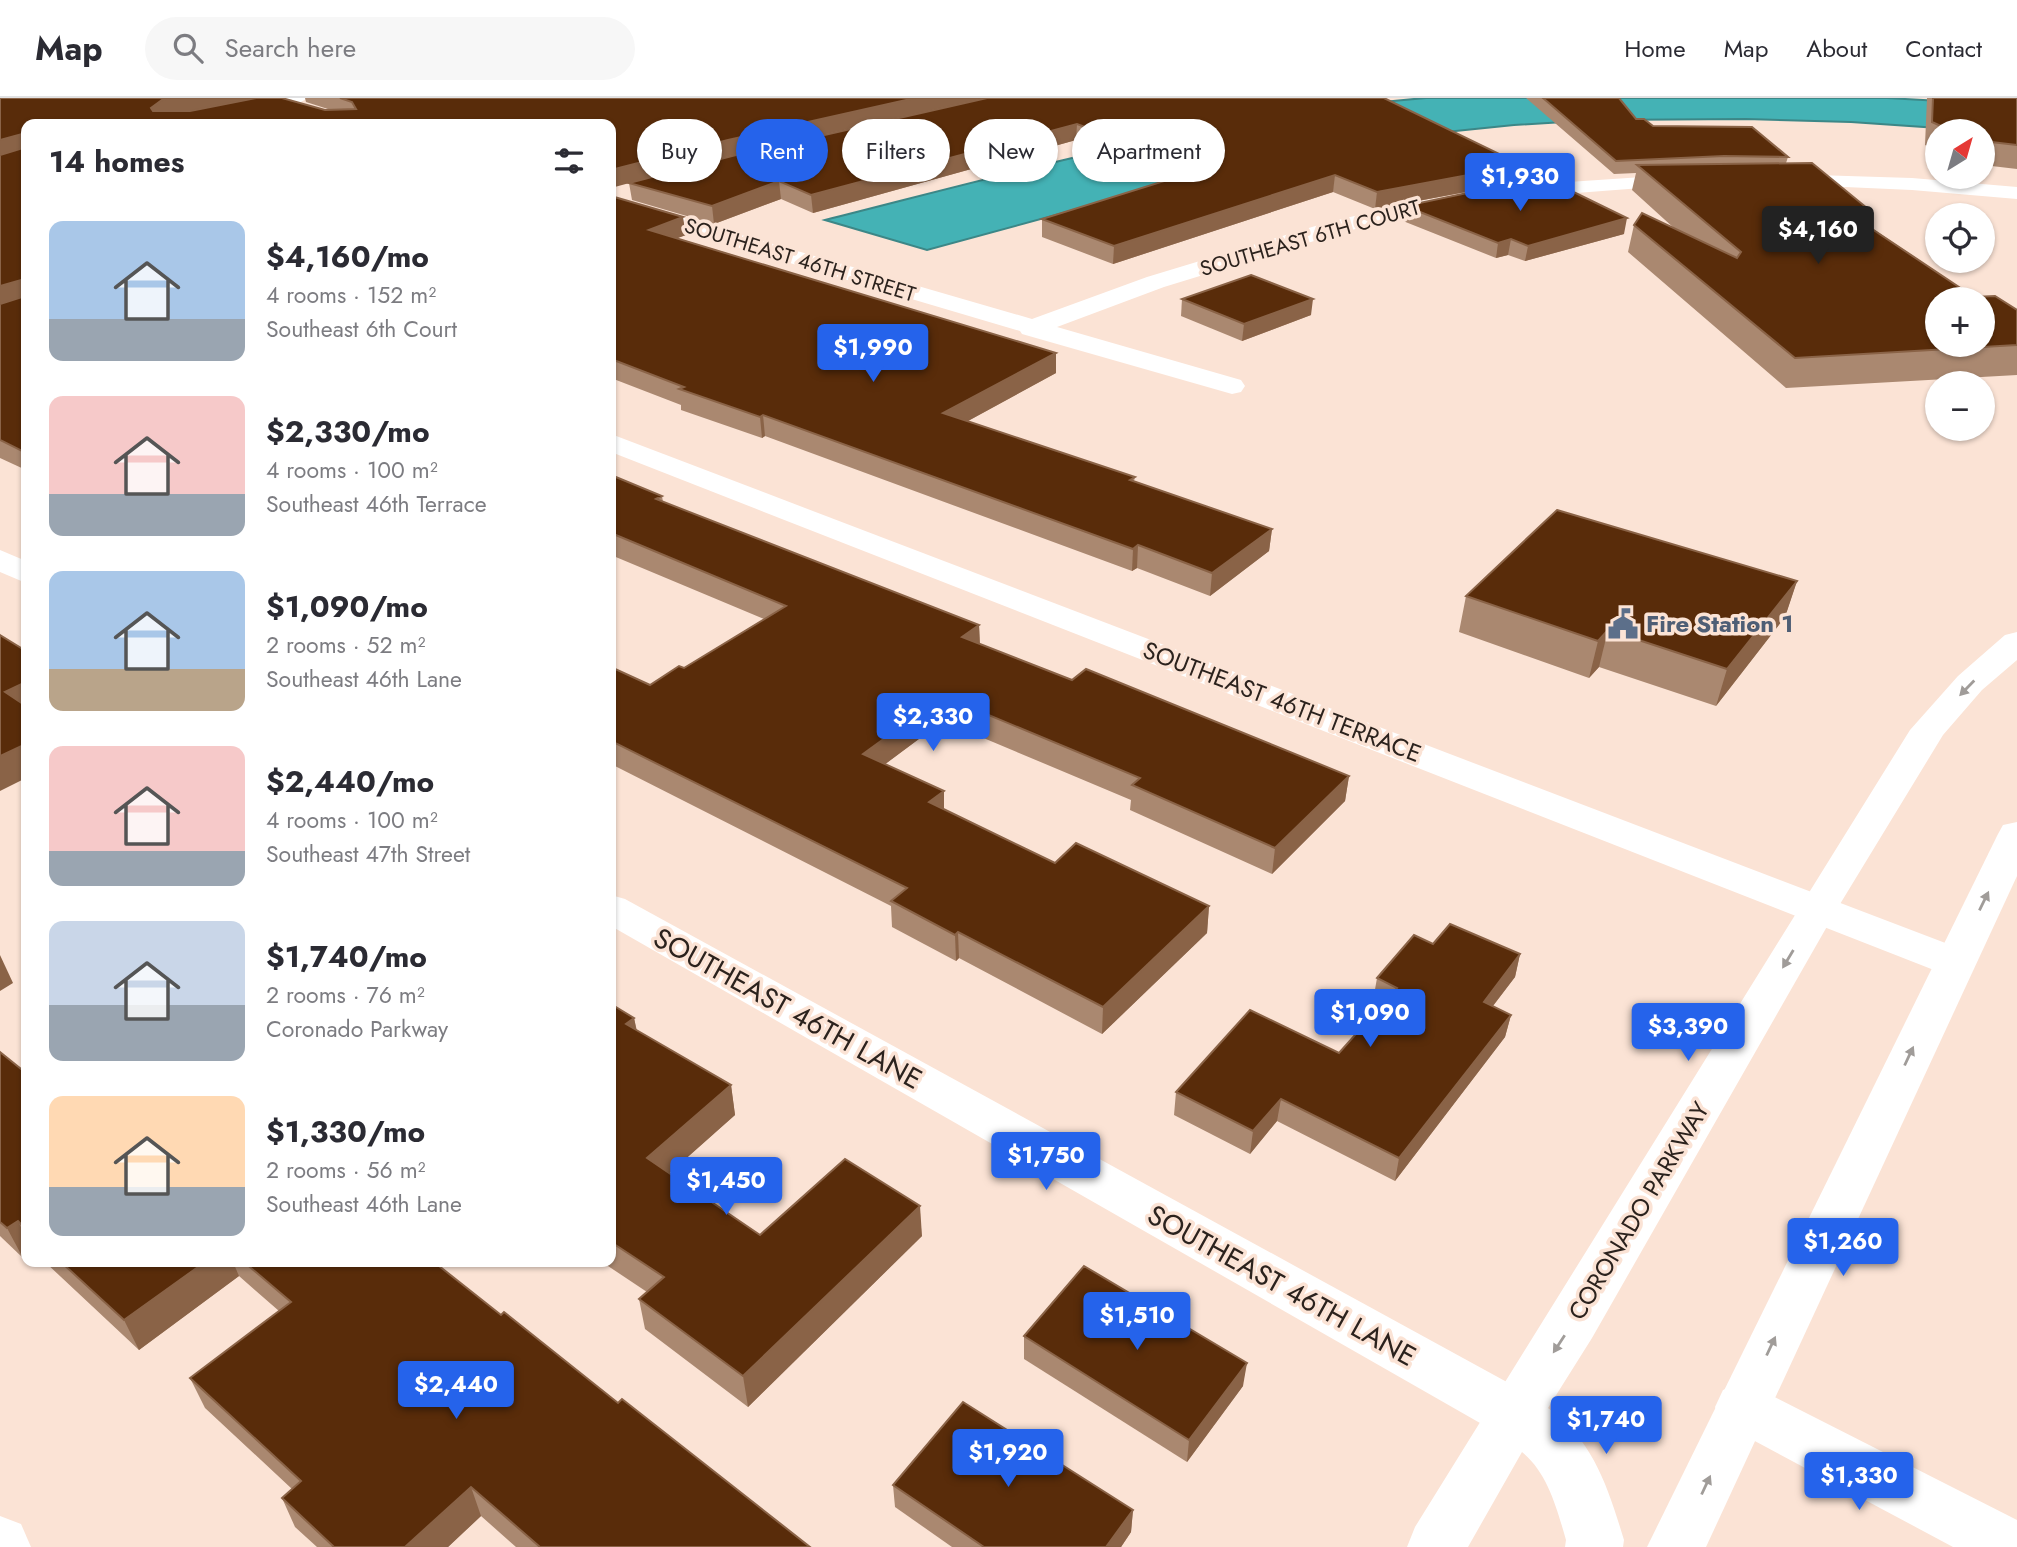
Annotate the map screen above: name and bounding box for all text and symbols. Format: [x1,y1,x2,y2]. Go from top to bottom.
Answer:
search box [145,17,635,80]
text: Map [35,25,103,72]
icon: search [169,29,207,67]
text: Search here [225,29,356,67]
text: Home [1624,31,1686,66]
text: Map [1724,31,1768,66]
text: About [1806,31,1867,66]
text: Contact [1905,31,1982,66]
chip: Buy [637,119,722,182]
chip: Rent [736,119,828,182]
chip: Filters [842,119,950,182]
chip: New [964,119,1058,182]
chip: Apartment [1072,119,1225,182]
north arrow [1925,119,1995,189]
map controls [1925,119,1995,441]
text: 14 homes [49,140,184,183]
icon: filters [550,142,588,180]
pin: $1,930 [1463,153,1577,213]
text: $1,930 [1481,159,1559,193]
street label: SOUTHEAST 6TH COURT [1196,192,1424,284]
button: locate [1925,203,1995,273]
pin: $4,160 [1761,206,1875,266]
street label: SOUTHEAST 46TH STREET [681,211,920,310]
text: $4,160 [1778,212,1858,246]
text: $4,160/mo [266,235,429,278]
icon: home [105,249,189,333]
text: 4 rooms · 152 m² [266,278,436,312]
button: + [1925,287,1995,357]
text: Southeast 6th Court [266,312,457,346]
pin: $1,990 [816,324,930,384]
text: $1,990 [833,330,913,364]
button: − [1925,371,1995,441]
text: $2,330/mo [266,410,430,453]
icon: home [105,424,189,508]
text: 4 rooms · 100 m² [266,453,438,487]
text: Southeast 46th Terrace [266,487,487,521]
text: $1,090/mo [266,585,428,628]
icon: home [105,599,189,683]
place label: Fire Station 1 [1646,606,1794,641]
public building icon: Fire Station 1 [1606,607,1640,641]
text: 2 rooms · 52 m² [266,628,425,662]
street label: SOUTHEAST 46TH TERRACE [1138,632,1426,771]
text: Southeast 46th Lane [266,662,462,696]
one-way arrow [1959,679,1975,696]
pin: $2,330 [876,694,990,753]
text: $2,330 [893,699,973,733]
text: $2,440/mo [266,760,434,803]
icon: home [105,774,189,858]
text: 4 rooms · 100 m² [266,803,438,837]
text: Southeast 47th Street [266,837,470,871]
one-way arrow [1978,890,1990,910]
street label: SOUTHEAST 46TH LANE [646,917,930,1099]
text: $1,740/mo [266,935,427,978]
icon: home [105,949,189,1033]
one-way arrow [1782,949,1794,968]
text: 2 rooms · 76 m² [266,978,425,1012]
pin: $1,090 [1313,990,1427,1049]
text: $1,090 [1330,995,1410,1029]
pin: $3,390 [1631,1004,1745,1063]
text: $3,390 [1648,1009,1728,1043]
text: Coronado Parkway [266,1012,448,1046]
one-way arrow [1904,1045,1915,1066]
street label: CORONADO PARKWAY [1560,1095,1718,1326]
text: $1,330/mo [266,1110,425,1153]
icon: home [105,1124,189,1208]
pin: $1,750 [989,1132,1103,1192]
text: $1,750 [1007,1138,1085,1172]
text: 2 rooms · 56 m² [266,1153,426,1187]
pin: $1,450 [669,1158,783,1217]
text: $1,450 [686,1163,766,1197]
text: Southeast 46th Lane [266,1187,462,1221]
street label: SOUTHEAST 46TH LANE [1140,1194,1424,1376]
pin: $1,260 [1786,1218,1900,1278]
text: $1,260 [1803,1224,1883,1258]
pin: $1,510 [1080,1292,1194,1352]
text: $1,510 [1099,1298,1175,1332]
one-way arrow [1553,1334,1566,1354]
one-way arrow [1765,1336,1777,1356]
pin: $2,440 [399,1362,513,1421]
text: $2,440 [414,1367,498,1401]
pin: $1,740 [1549,1396,1663,1456]
text: $1,740 [1567,1402,1645,1436]
pin: $1,920 [951,1430,1065,1489]
text: $1,920 [968,1435,1048,1469]
pin: $1,330 [1802,1452,1916,1512]
text: $1,330 [1820,1458,1898,1492]
one-way arrow [1700,1475,1711,1495]

